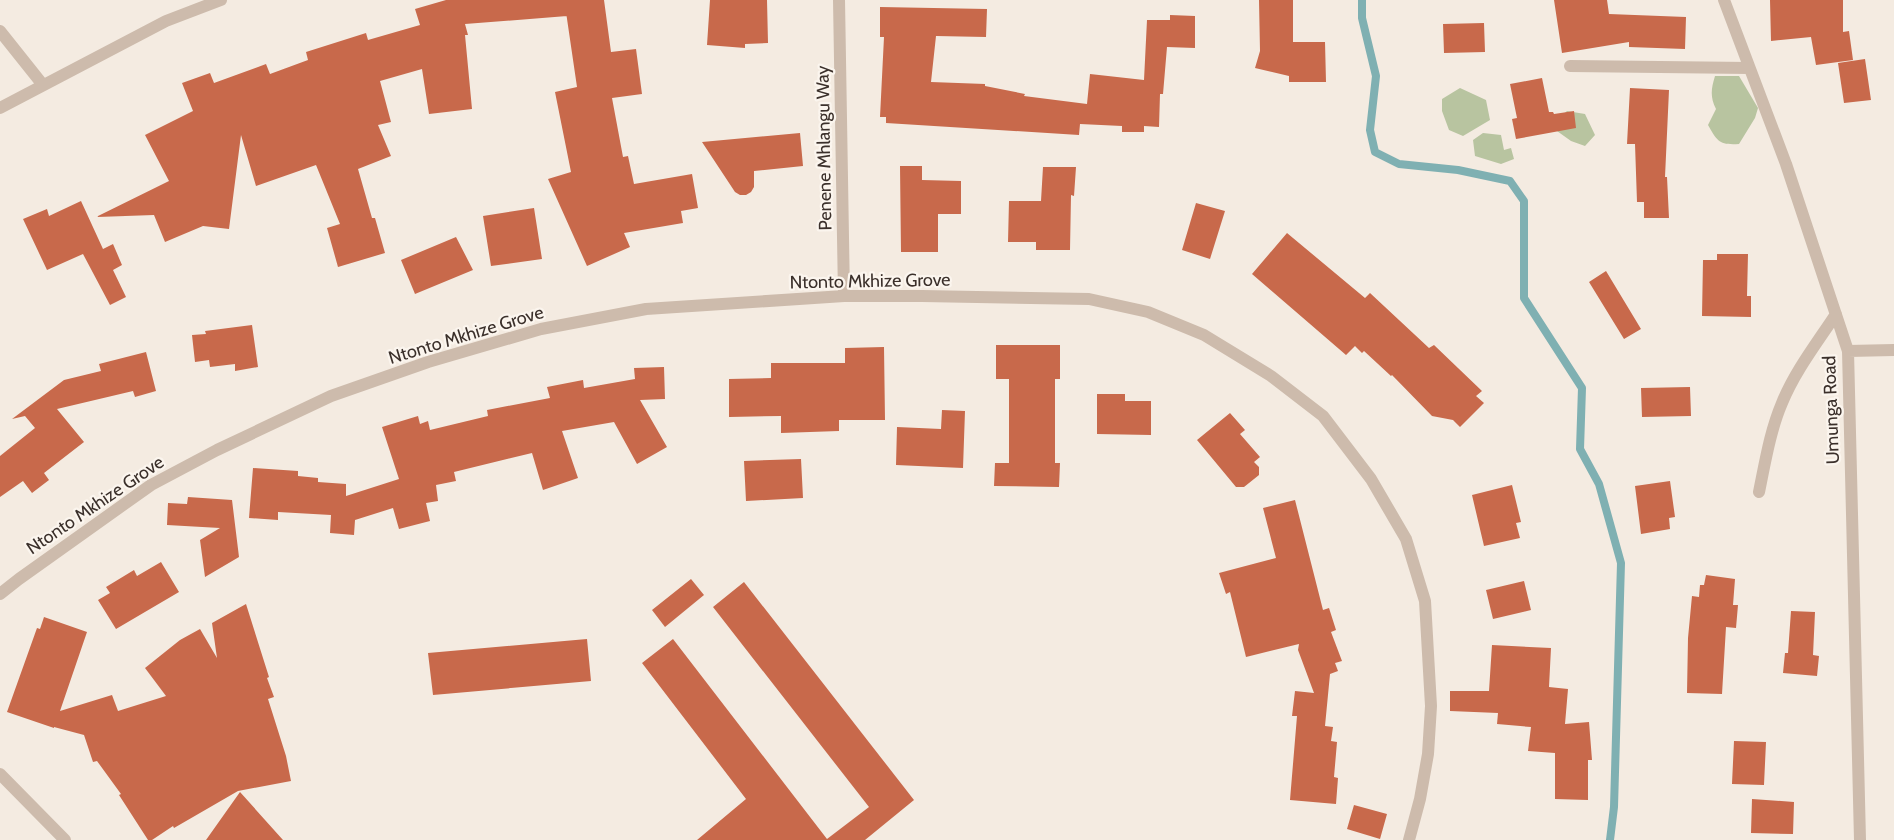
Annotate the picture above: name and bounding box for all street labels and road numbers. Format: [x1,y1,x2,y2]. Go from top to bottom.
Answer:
street label: Penene Mhlangu Way [812,65,836,231]
street label: Ntonto Mkhize Grove [789,269,951,293]
street label: Ntonto Mkhize Grove [386,301,546,369]
street label: Umunga Road [1818,355,1844,465]
street label: Ntonto Mkhize Grove [22,451,168,559]

